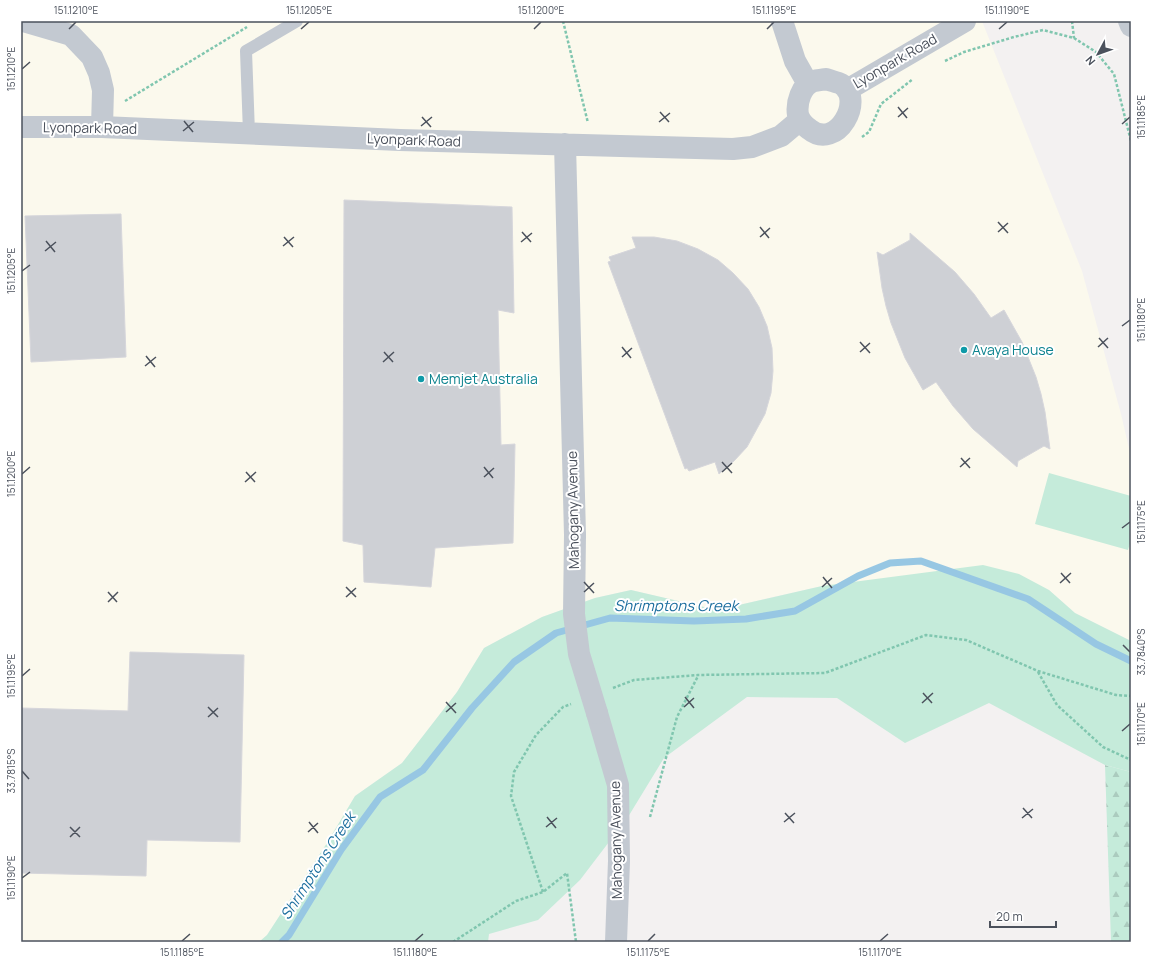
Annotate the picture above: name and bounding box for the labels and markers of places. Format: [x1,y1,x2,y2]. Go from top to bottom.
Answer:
place label: Avaya House [972,340,1054,359]
marker: Avaya House [959,345,969,355]
place label: Memjet Australia [429,369,538,388]
marker: Memjet Australia [416,374,426,384]

